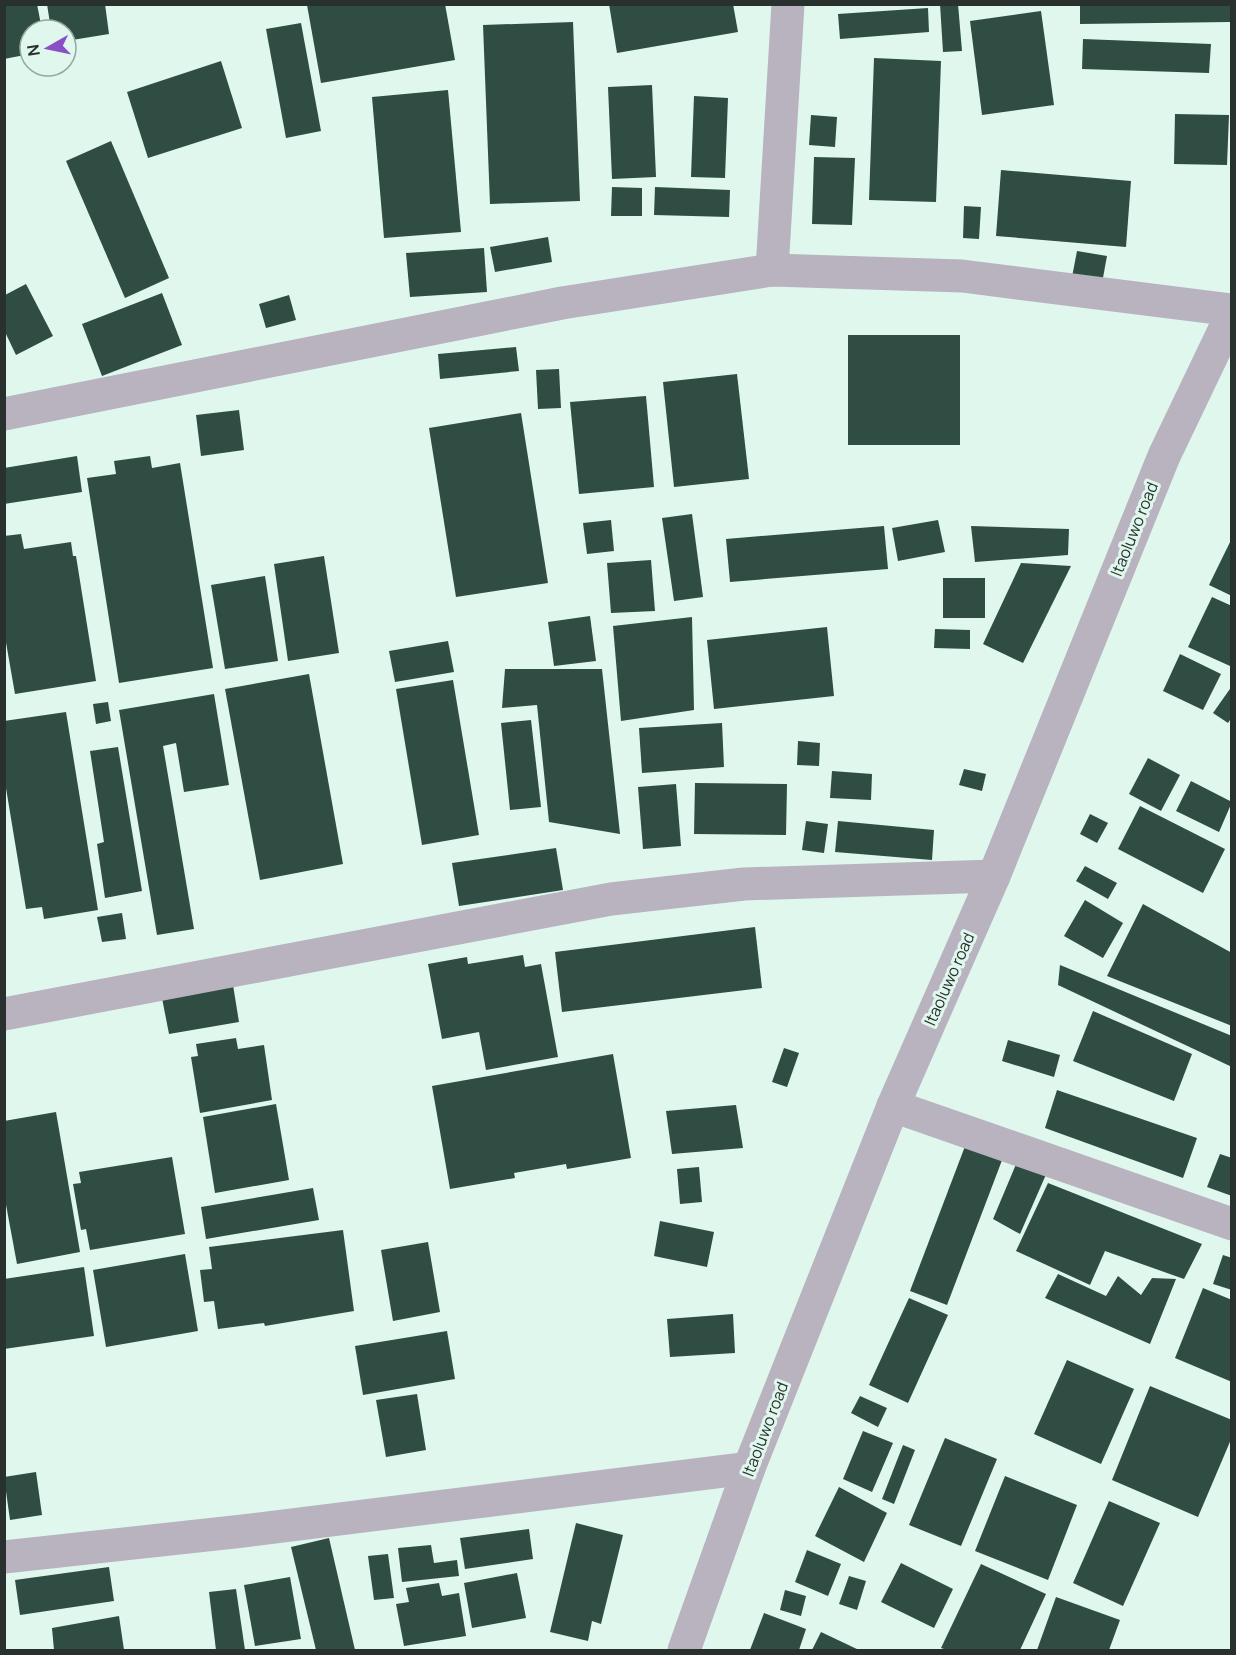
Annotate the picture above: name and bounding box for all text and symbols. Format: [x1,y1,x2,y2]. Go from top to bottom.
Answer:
north arrow [18,18,78,78]
text: N [21,43,45,58]
street label: Itaoluwo road [1105,479,1163,579]
street label: Itaoluwo road [919,929,979,1029]
street label: Itaoluwo road [737,1378,793,1480]

